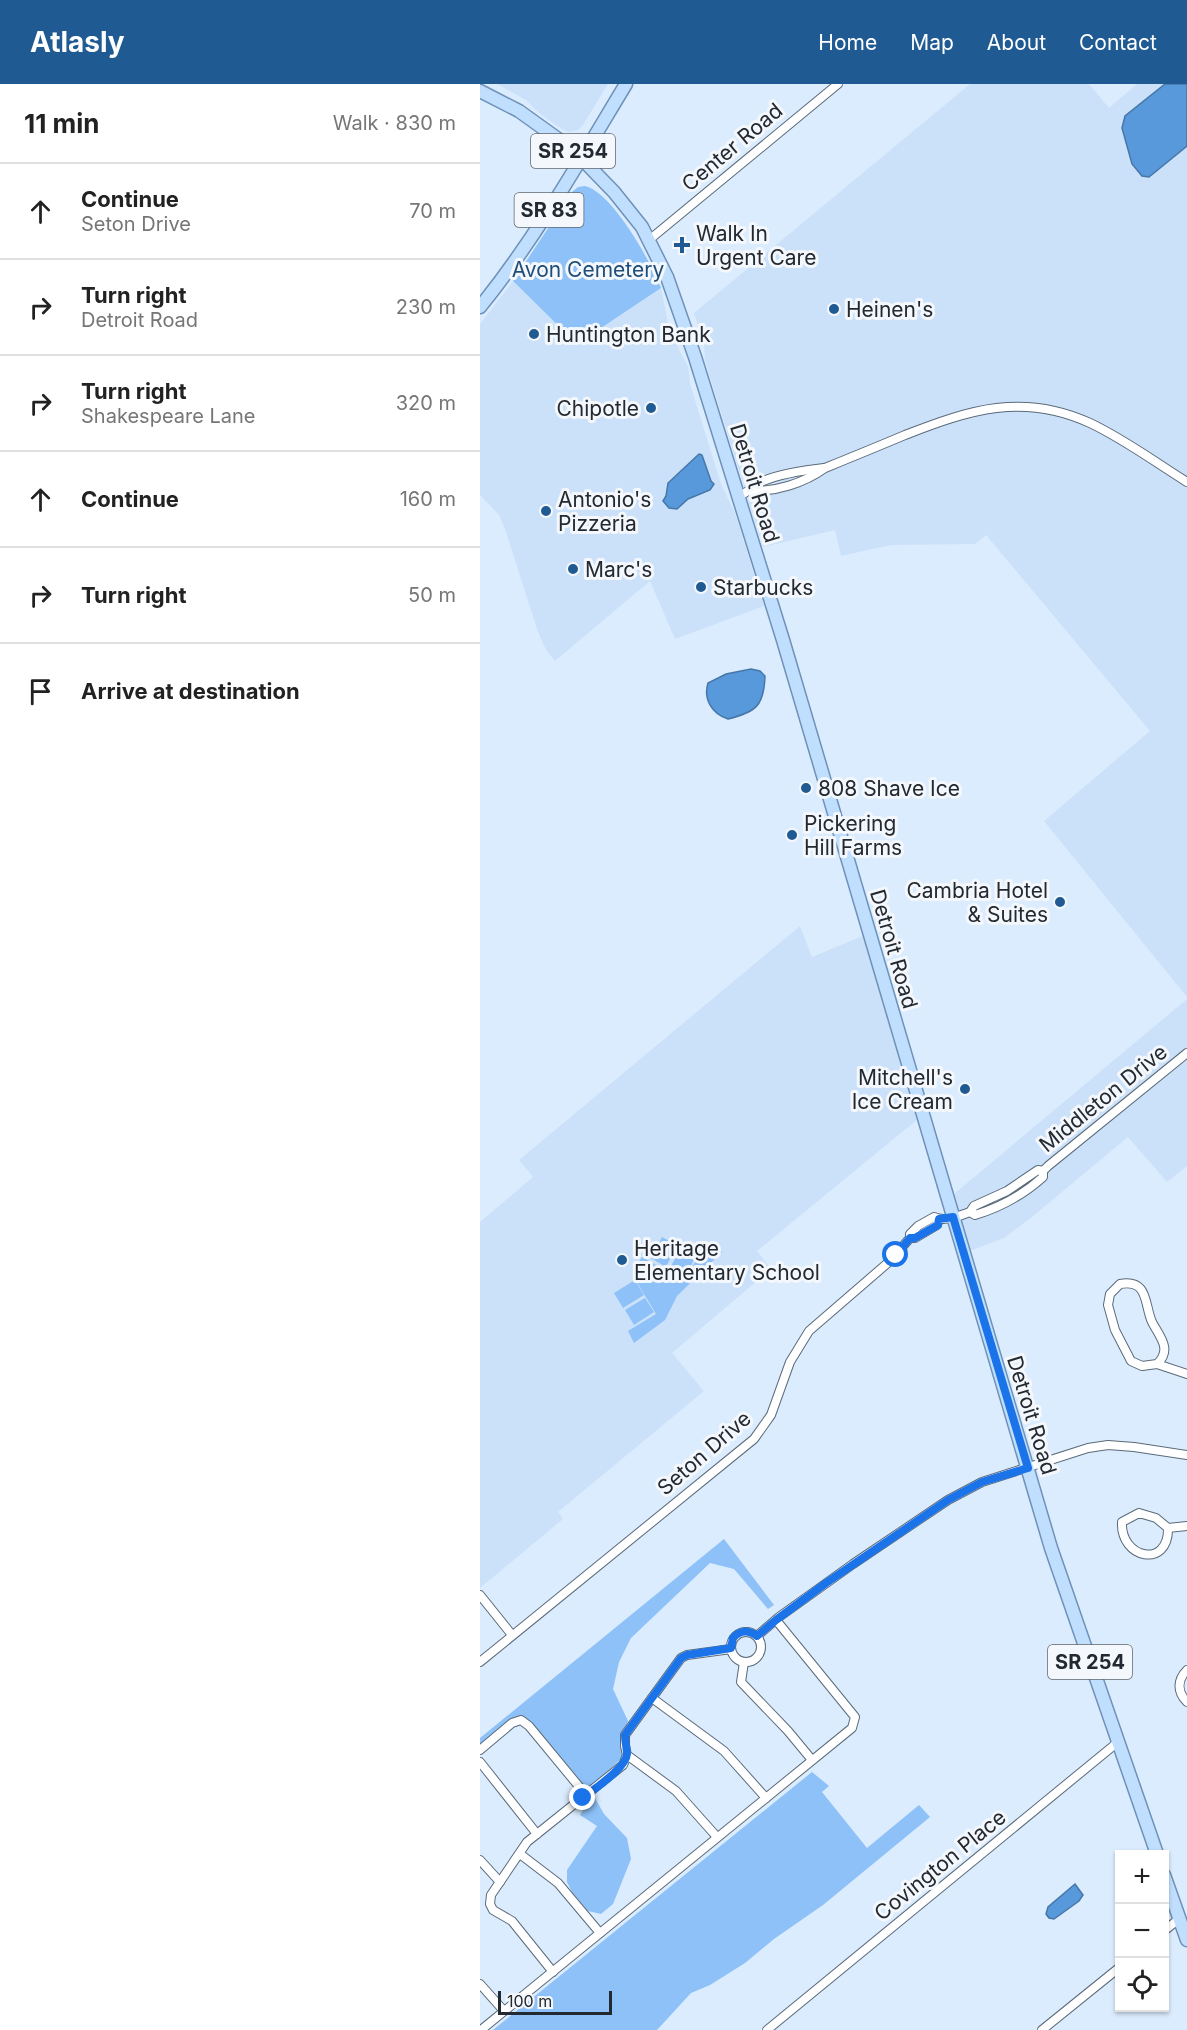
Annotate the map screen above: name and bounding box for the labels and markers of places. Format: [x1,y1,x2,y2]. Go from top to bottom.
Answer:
place label: Walk In Urgent Care [696,221,816,270]
marker: Walk In Urgent Care [673,236,691,254]
place label: Heinen's [846,297,933,322]
marker: Heinen's [827,302,841,316]
place label: Huntington Bank [546,322,711,347]
marker: Huntington Bank [527,327,541,341]
place label: Chipotle [557,396,639,421]
marker: Chipotle [644,401,658,415]
place label: Antonio's Pizzeria [558,487,651,536]
marker: Antonio's Pizzeria [539,504,553,518]
place label: Marc's [585,557,652,582]
marker: Marc's [566,562,580,576]
place label: Starbucks [713,575,813,600]
marker: Starbucks [694,580,708,594]
place label: 808 Shave Ice [818,776,960,801]
marker: 808 Shave Ice [799,781,813,795]
place label: Pickering Hill Farms [804,811,902,860]
marker: Pickering Hill Farms [785,828,799,842]
place label: Cambria Hotel & Suites [906,878,1048,927]
marker: Cambria Hotel & Suites [1053,895,1067,909]
place label: Mitchell's Ice Cream [852,1065,953,1114]
marker: Mitchell's Ice Cream [958,1082,972,1096]
place label: Heritage Elementary School [634,1236,820,1285]
marker: Heritage Elementary School [615,1253,629,1267]

